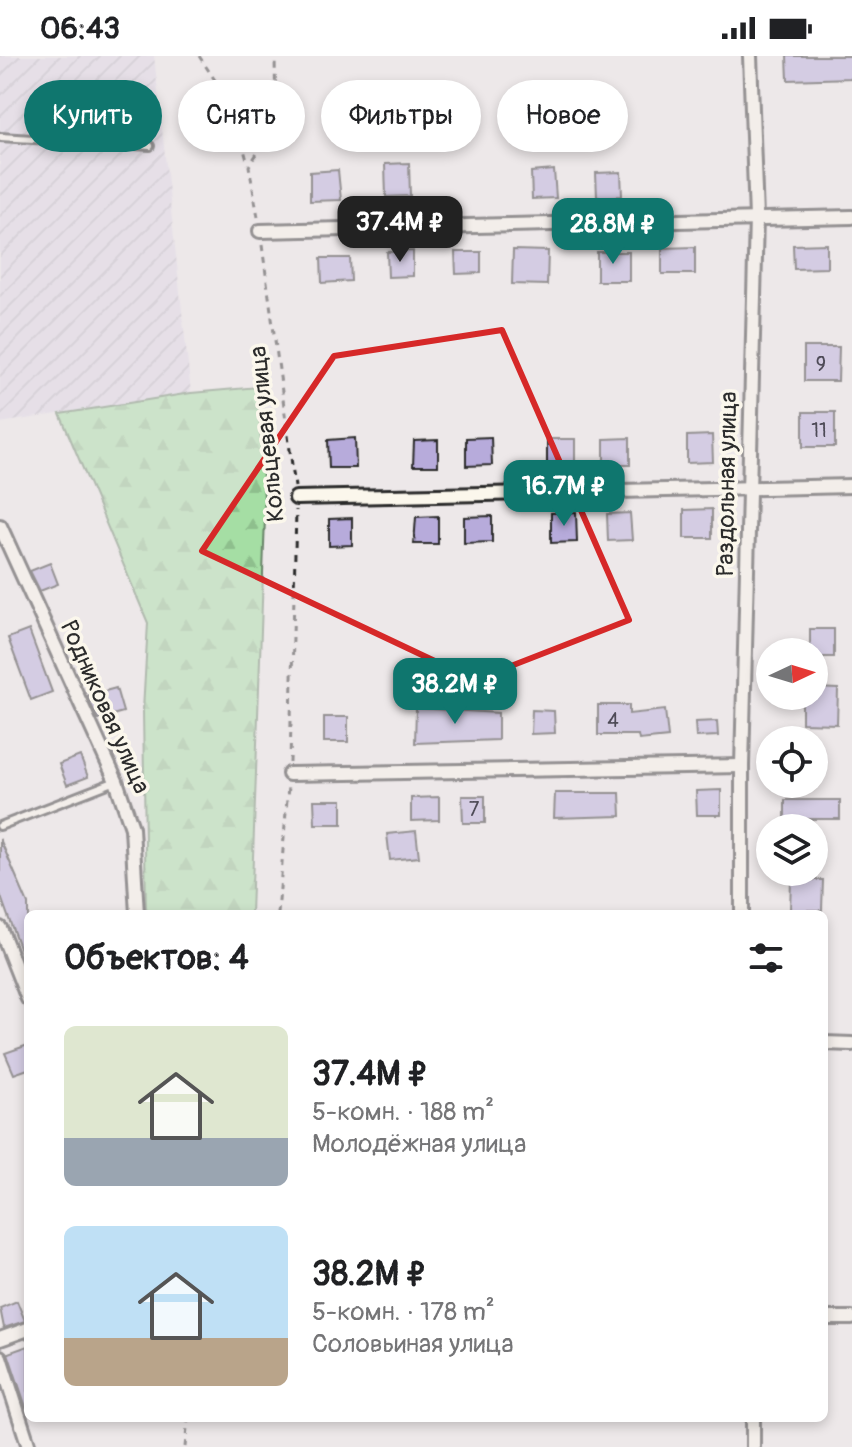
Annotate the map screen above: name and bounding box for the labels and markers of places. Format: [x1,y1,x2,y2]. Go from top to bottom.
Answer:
pin: 37.4M ₽ [326,196,474,264]
pin: 28.8M ₽ [539,198,687,266]
pin: 16.7M ₽ [490,460,638,528]
pin: 38.2M ₽ [381,658,529,726]

